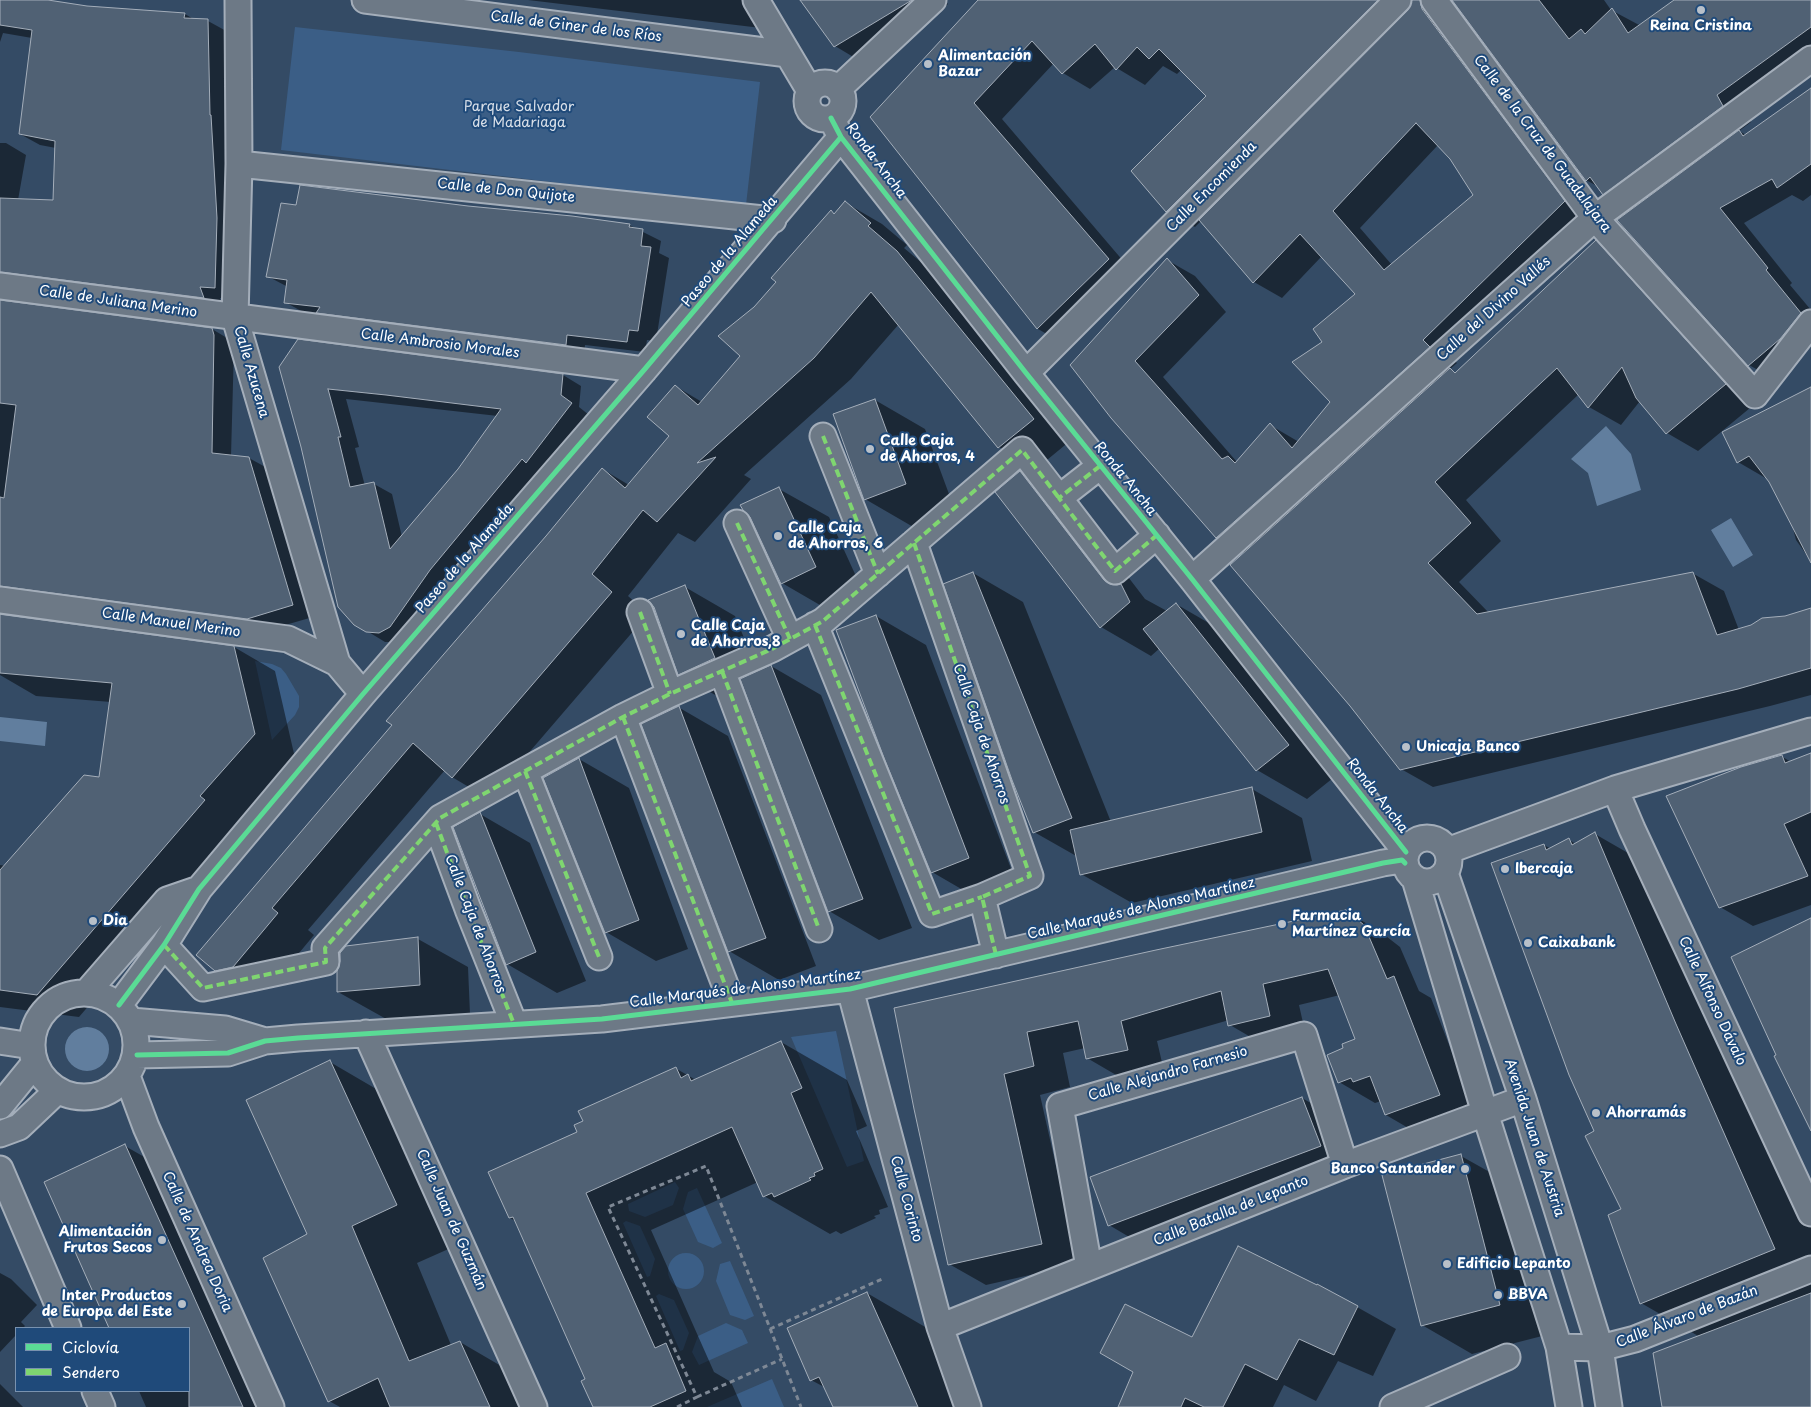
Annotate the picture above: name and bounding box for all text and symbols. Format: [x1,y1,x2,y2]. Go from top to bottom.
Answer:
marker: Reina Cristina [1695,4,1707,16]
street label: Calle de Giner de los Ríos [489,8,663,46]
place label: Reina Cristina [1650,18,1752,34]
place label: Alimentación Bazar [938,48,1031,80]
street label: Calle de la Cruz de Guadalajara [1470,52,1614,236]
marker: Alimentación Bazar [922,58,934,70]
park label: Parque Salvador de Madariaga [464,99,574,132]
street label: Ronda Ancha [842,120,910,202]
street label: Calle Encomienda [1163,138,1261,236]
street label: Calle de Don Quijote [436,175,576,207]
street label: Paseo de la Alameda [679,193,781,311]
street label: Calle del Divino Vallés [1434,253,1554,365]
street label: Calle de Juliana Merino [38,283,198,321]
street label: Calle Azucena [230,324,272,420]
street label: Calle Ambrosio Morales [360,326,520,362]
place label: Calle Caja de Ahorros, 4 [880,433,975,466]
street label: Ronda Ancha [1090,439,1160,519]
marker: Calle Caja de Ahorros, 4 [864,443,876,455]
street label: Paseo de la Alameda [413,501,517,617]
place label: Calle Caja de Ahorros, 6 [788,520,883,552]
marker: Calle Caja de Ahorros, 6 [772,530,784,542]
street label: Calle Manuel Merino [101,605,241,641]
place label: Calle Caja de Ahorros,8 [691,618,781,650]
marker: Calle Caja de Ahorros,8 [675,628,687,640]
street label: Calle Caja de Ahorros [949,662,1013,806]
place label: Unicaja Banco [1416,739,1520,755]
marker: Unicaja Banco [1400,741,1412,753]
street label: Ronda Ancha [1343,755,1411,837]
street label: Calle Caja de Ahorros [441,852,509,996]
place label: Ibercaja [1515,861,1573,877]
marker: Ibercaja [1499,863,1511,875]
street label: Calle Marqués de Alonso Martínez [1026,875,1256,943]
place label: Farmacia Martínez García [1292,908,1411,940]
place label: Dia [103,913,128,929]
marker: Dia [87,915,99,927]
marker: Farmacia Martínez García [1276,918,1288,930]
street label: Calle Alfonso Dávalo [1675,934,1749,1068]
place label: Caixabank [1538,935,1616,951]
marker: Caixabank [1522,937,1534,949]
street label: Calle Marqués de Alonso Martínez [628,966,862,1012]
street label: Calle Alejandro Farnesio [1086,1043,1250,1105]
street label: Avenida Juan de Austria [1500,1057,1568,1219]
place label: Ahorramás [1606,1105,1686,1121]
marker: Ahorramás [1590,1107,1602,1119]
street label: Calle Juan de Guzmán [412,1147,490,1293]
street label: Calle Corinto [886,1154,926,1244]
place label: Banco Santander [1331,1161,1455,1177]
marker: Banco Santander [1459,1163,1471,1175]
street label: Calle de Andrea Doria [158,1169,236,1315]
street label: Calle Batalla de Lepanto [1151,1172,1311,1250]
place label: Alimentación Frutos Secos [59,1224,152,1256]
marker: Alimentación Frutos Secos [156,1234,168,1246]
place label: Edificio Lepanto [1457,1256,1571,1272]
marker: Edificio Lepanto [1441,1258,1453,1270]
street label: Calle Álvaro de Bazán [1614,1282,1760,1352]
place label: BBVA [1508,1287,1548,1303]
place label: Inter Productos de Europa del Este [42,1288,172,1320]
marker: BBVA [1492,1289,1504,1301]
marker: Inter Productos de Europa del Este [176,1298,188,1310]
legend [15,1327,190,1392]
text: Ciclovía [62,1335,119,1358]
text: Sendero [62,1360,120,1383]

